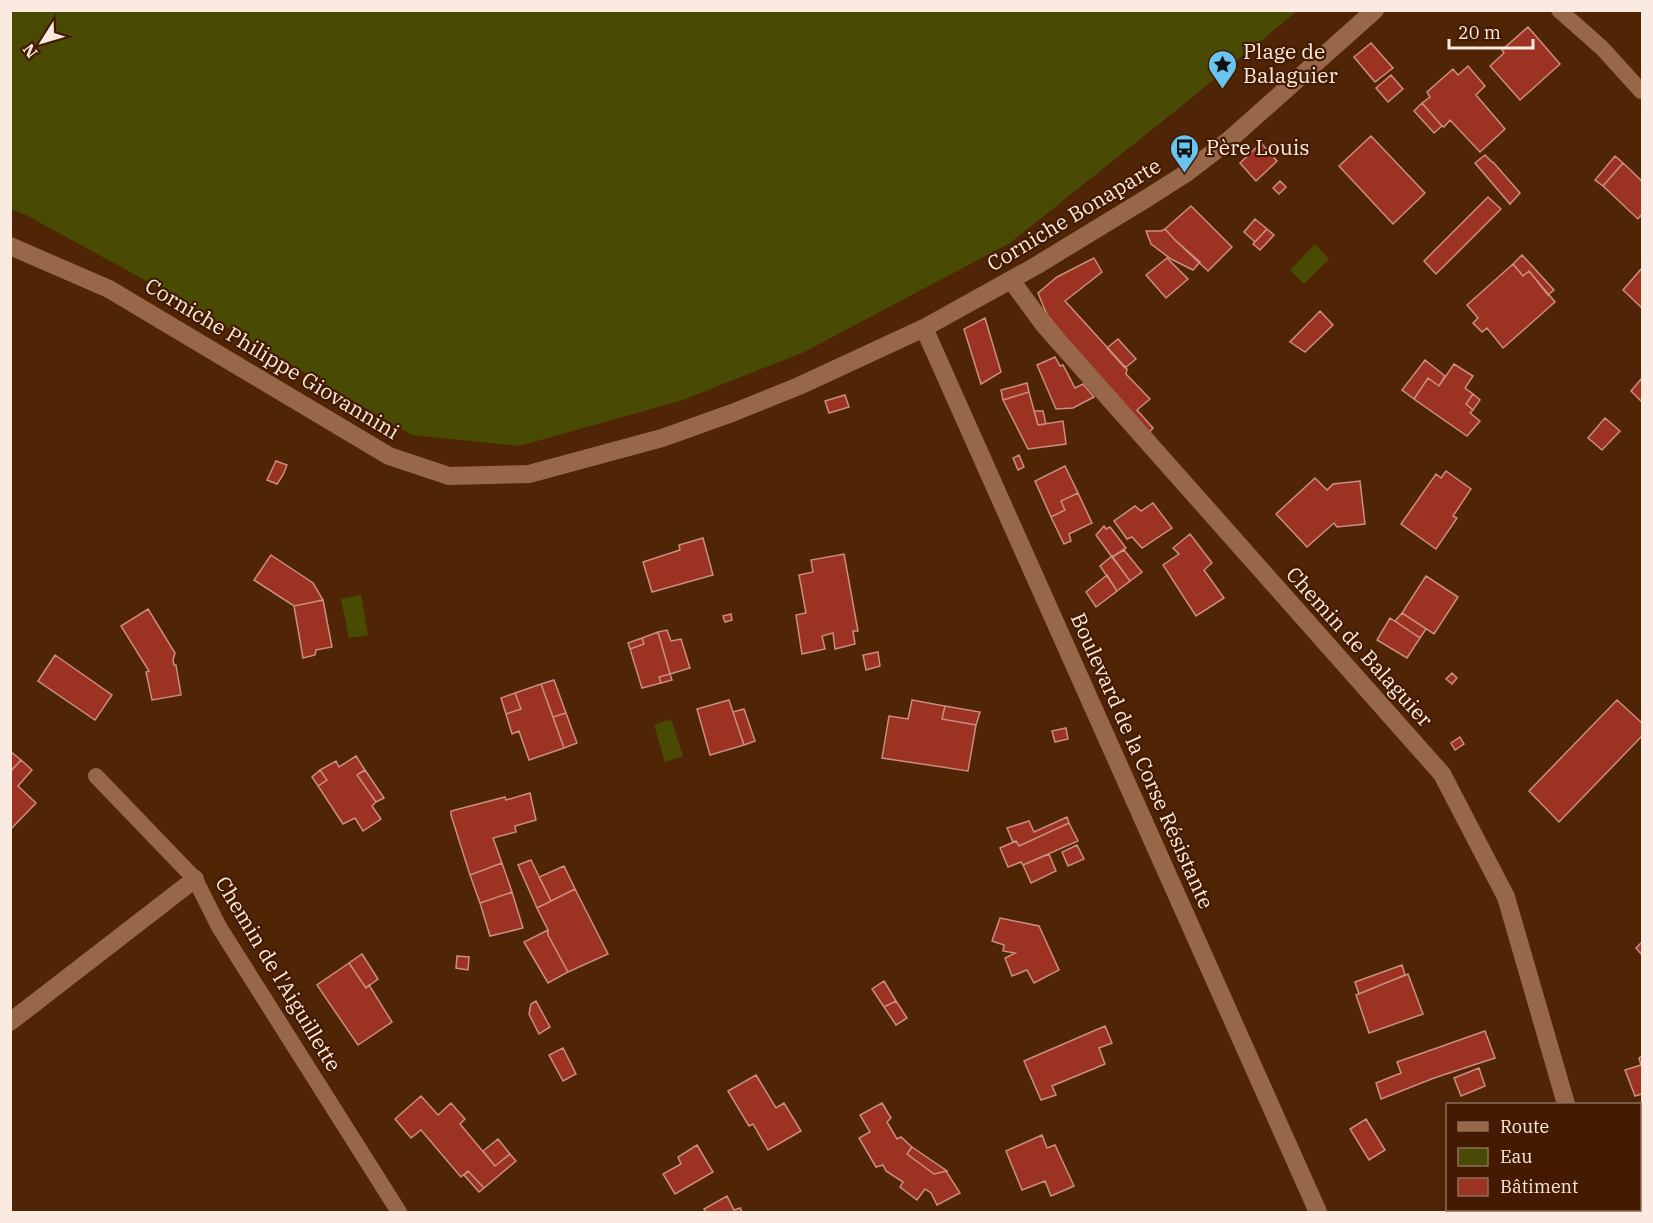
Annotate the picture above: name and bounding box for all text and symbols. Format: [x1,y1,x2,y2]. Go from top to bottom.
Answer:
north arrow [12,12,72,72]
scale bar [1449,12,1533,50]
text: 20 m [1458,21,1501,44]
place label: Plage de Balaguier [1243,37,1338,89]
text: N [18,40,42,62]
place icon: Plage de Balaguier [1206,48,1238,90]
bus stop icon: Père Louis [1169,132,1201,174]
place label: Père Louis [1206,133,1310,161]
street label: Corniche Bonaparte [981,151,1166,277]
street label: Corniche Philippe Giovannini [140,271,405,445]
street label: Chemin de Balaguier [1280,560,1440,733]
street label: Boulevard de la Corse Résistante [1065,608,1221,913]
street label: Chemin de l'Aiguillette [209,871,348,1076]
legend [1446,1103,1641,1211]
text: Route [1500,1115,1549,1138]
text: Eau [1500,1145,1532,1168]
text: Bâtiment [1500,1175,1578,1198]

